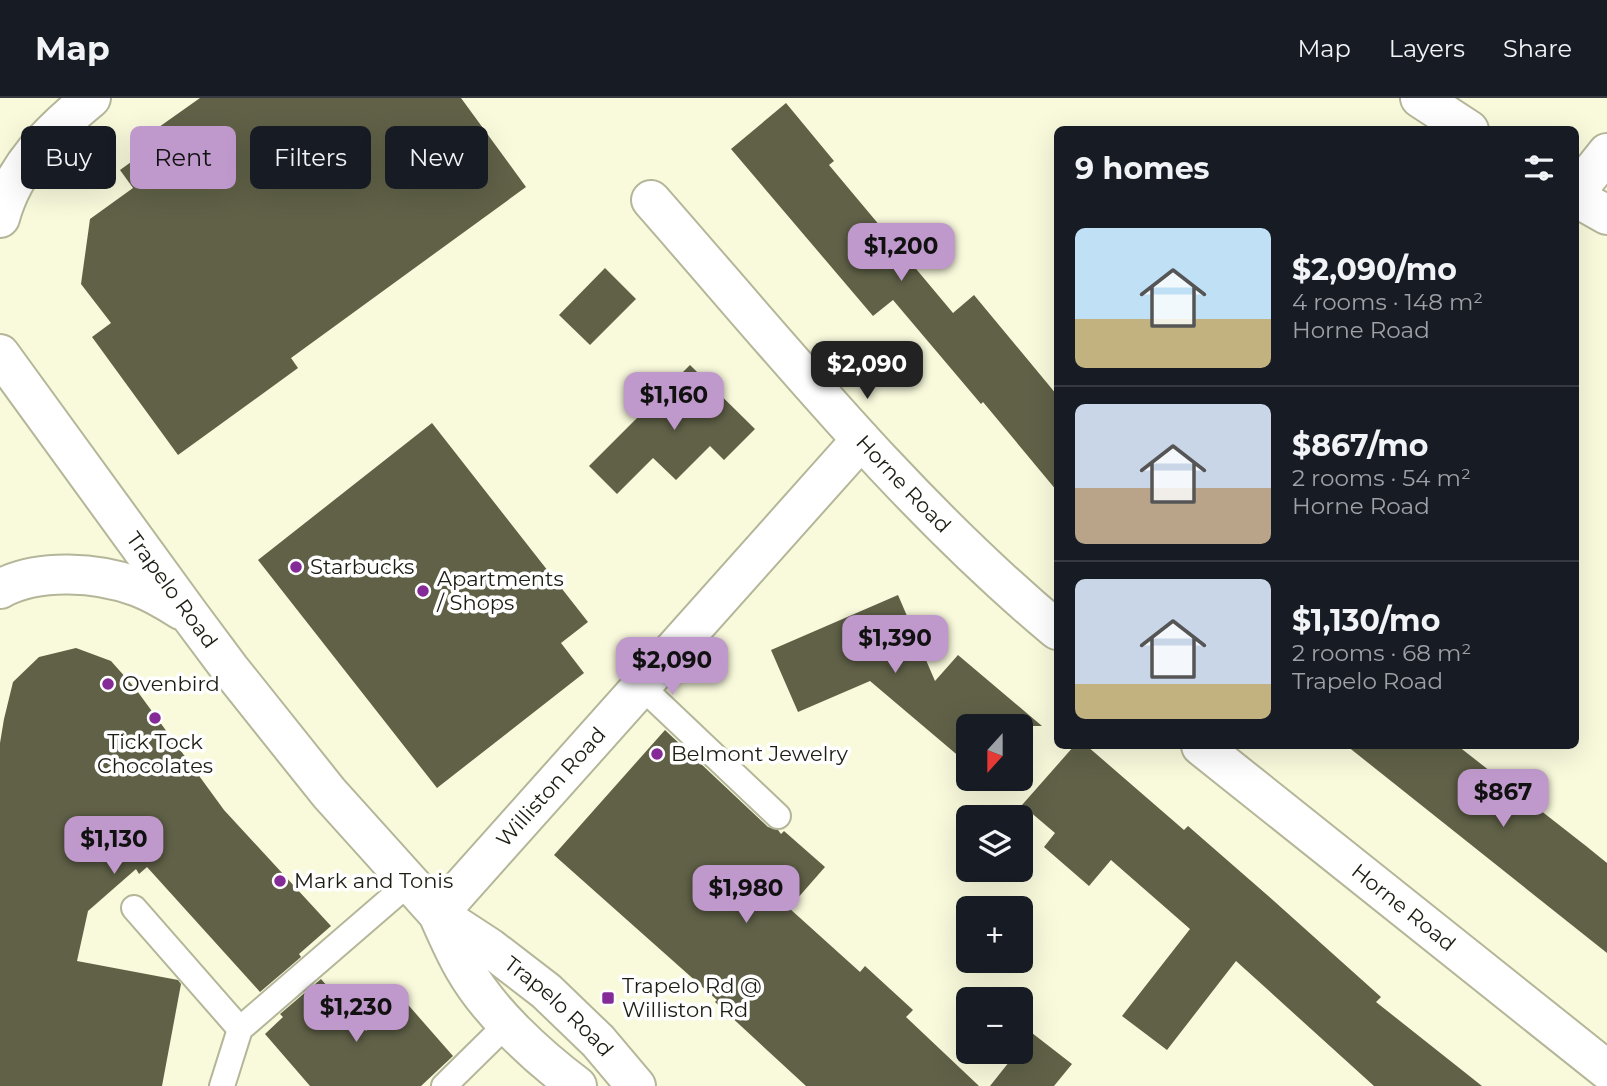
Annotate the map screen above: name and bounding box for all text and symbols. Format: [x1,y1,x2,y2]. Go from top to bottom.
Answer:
text: Map [35,28,110,68]
text: Map [1297,34,1351,63]
text: Layers [1389,34,1465,63]
text: Share [1503,34,1572,63]
chip: Buy [21,126,116,189]
chip: Rent [130,126,236,189]
chip: Filters [250,126,371,189]
chip: New [385,126,488,189]
icon: filters [1520,149,1558,187]
text: 9 homes [1075,150,1210,187]
pin: $1,200 [844,223,958,283]
text: $1,200 [864,232,938,260]
text: $2,090/mo [1292,251,1457,288]
icon: home [1131,256,1215,340]
text: 4 rooms · 148 m² [1292,288,1483,316]
text: Horne Road [1292,316,1430,344]
pin: $2,090 [810,342,924,401]
text: $2,090 [827,350,907,378]
pin: $1,160 [617,372,731,432]
text: $1,160 [640,381,708,409]
text: $867/mo [1292,427,1428,464]
street label: Horne Road [851,430,956,538]
icon: home [1131,432,1215,516]
text: 2 rooms · 54 m² [1292,464,1471,492]
text: Horne Road [1292,492,1430,520]
street label: Trapelo Road [121,527,223,653]
place label: Starbucks [310,554,414,579]
marker: Starbucks [288,559,304,575]
place label: Apartments / Shops [436,566,564,615]
marker: Apartments / Shops [415,583,431,599]
text: $1,130/mo [1292,602,1440,639]
icon: home [1131,607,1215,691]
pin: $1,390 [838,616,952,675]
text: $1,390 [858,624,932,652]
pin: $2,090 [615,638,729,697]
text: 2 rooms · 68 m² [1292,639,1471,667]
text: $2,090 [632,646,712,674]
text: Trapelo Road [1292,667,1443,695]
place label: Ovenbird [122,671,220,696]
marker: Ovenbird [100,676,116,692]
marker: Tick Tock Chocolates [147,710,163,726]
north arrow [956,714,1032,791]
map controls [956,714,1033,1064]
street label: Williston Road [491,722,611,852]
place label: Tick Tock Chocolates [97,729,213,778]
place label: Belmont Jewelry [671,741,849,766]
marker: Belmont Jewelry [649,746,665,762]
pin: $867 [1462,770,1544,829]
text: $867 [1474,778,1532,806]
button: layers [956,805,1033,882]
pin: $1,130 [57,816,171,876]
text: $1,130 [80,825,148,853]
street label: Horne Road [1347,858,1461,956]
pin: $1,980 [689,866,803,925]
place label: Mark and Tonis [294,868,453,893]
marker: Mark and Tonis [272,873,288,889]
text: $1,980 [709,874,783,902]
button: + [956,896,1033,973]
street label: Trapelo Road [500,951,619,1061]
place label: Trapelo Rd @ Williston Rd [622,973,762,1022]
pin: $1,230 [299,984,413,1044]
button: − [956,987,1033,1064]
marker: Trapelo Rd @ Williston Rd [600,990,616,1006]
text: $1,230 [320,993,392,1021]

